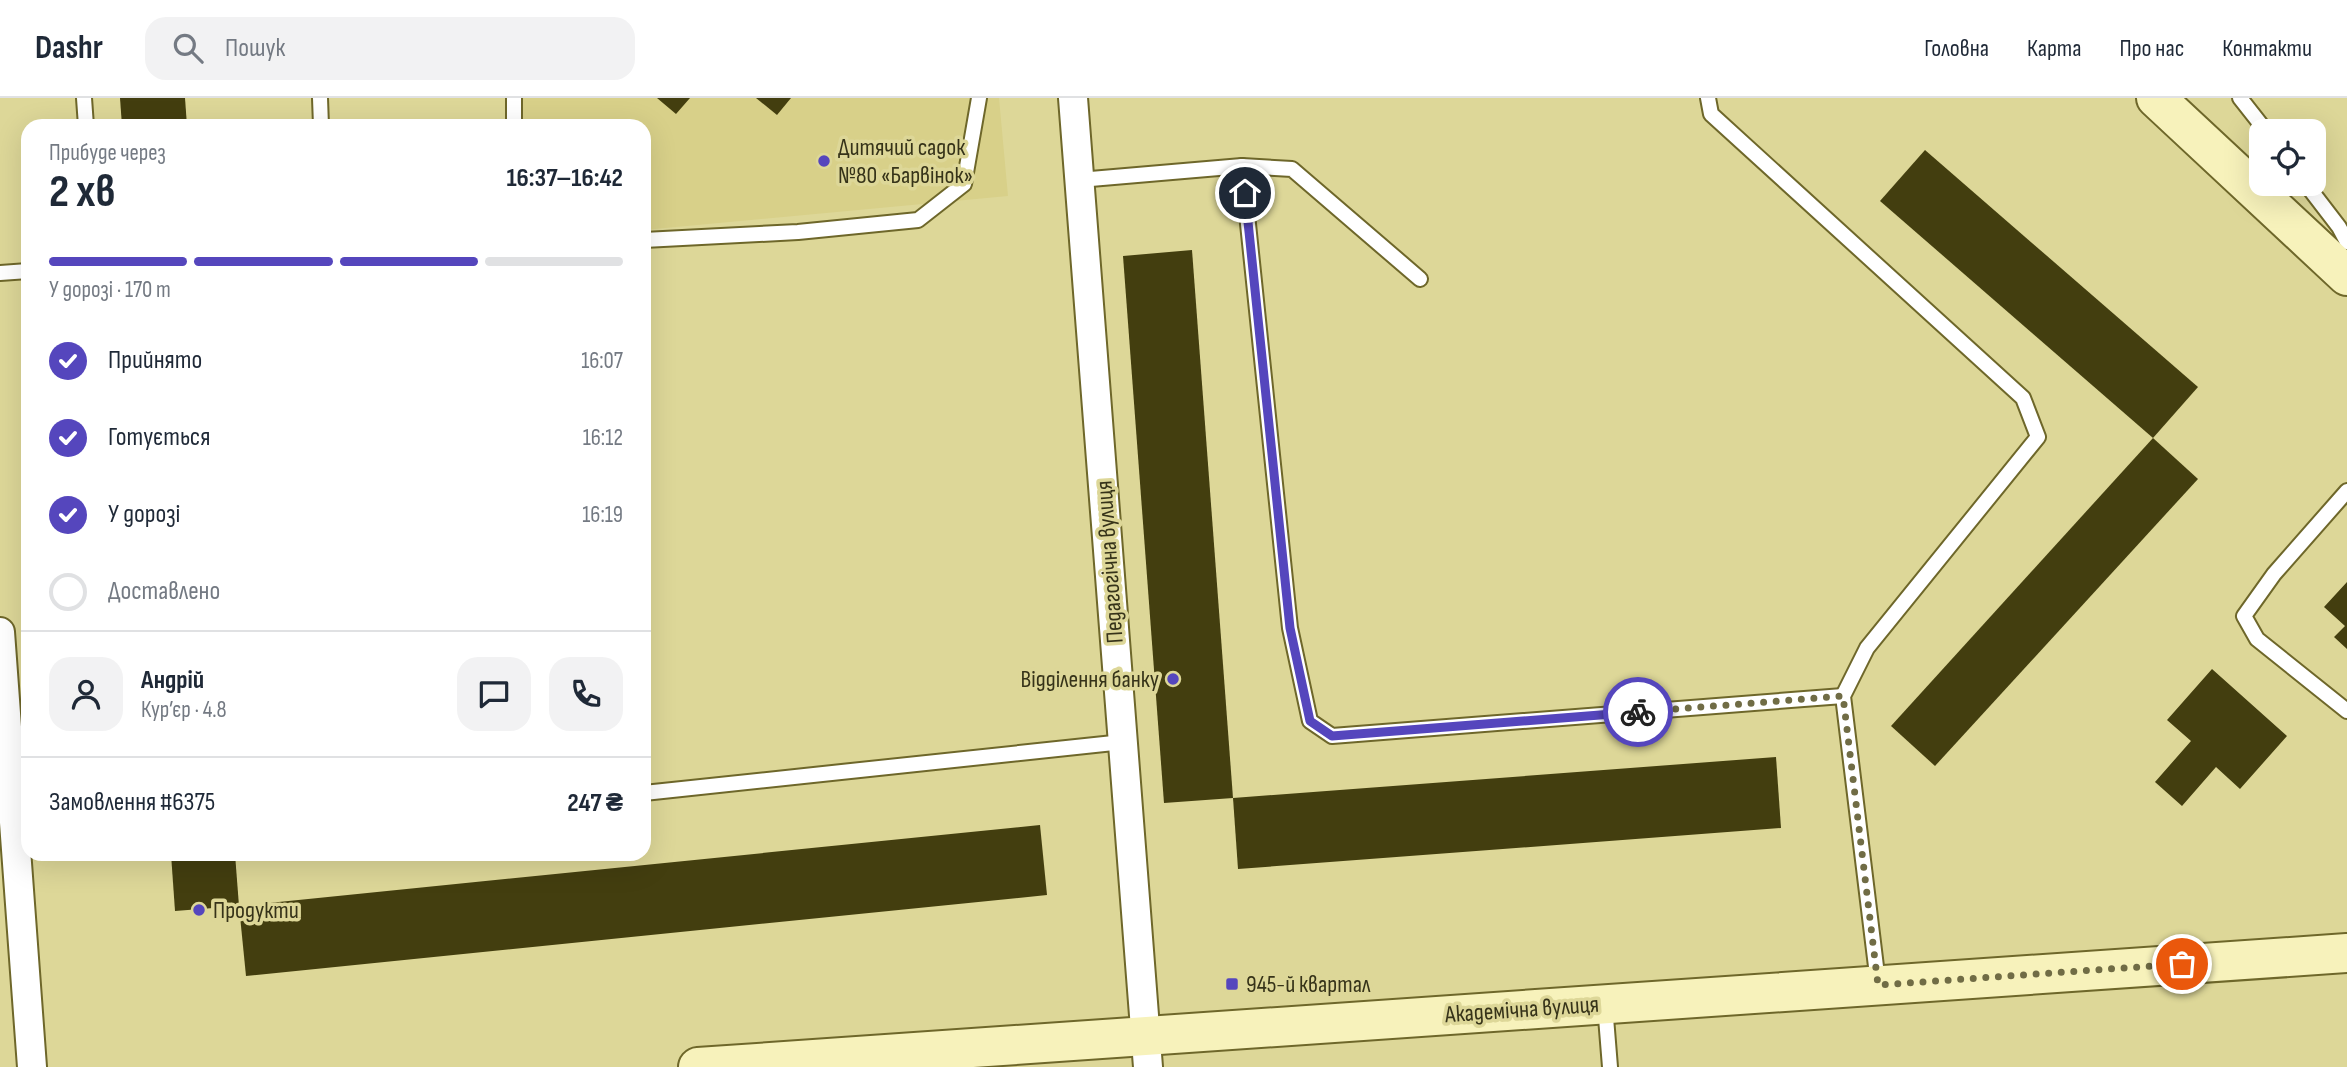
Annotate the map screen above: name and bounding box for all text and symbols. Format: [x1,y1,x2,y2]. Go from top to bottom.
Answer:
search box [145,17,635,80]
text: Dashr [35,28,103,68]
icon: search [169,29,207,67]
text: Пошук [225,33,285,64]
text: Головна [1924,34,1989,63]
text: Карта [2027,34,2081,63]
text: Про нас [2119,34,2184,63]
text: Контакти [2222,34,2312,63]
map controls [2249,119,2326,196]
button: locate [2249,119,2326,196]
place label: Дитячий садок №80 «Барвінок» [838,133,973,190]
text: Прибуде через [49,139,166,167]
marker: Дитячий садок №80 «Барвінок» [816,153,832,169]
text: 16:37–16:42 [506,163,623,194]
pin [1215,163,1275,223]
text: 2 хв [49,165,116,220]
icon: home [1226,174,1264,212]
text: У дорозі · 170 m [49,276,171,304]
icon: check [49,342,87,380]
text: Прийнято [108,345,202,376]
text: 16:07 [581,347,623,375]
icon: check [49,419,87,457]
text: Готується [108,422,210,453]
text: 16:12 [583,424,623,452]
street label: Педагогічна вулиця [1089,480,1130,644]
icon: check [49,496,87,534]
text: У дорозі [108,499,180,530]
text: 16:19 [582,501,623,529]
text: Доставлено [108,576,220,607]
button: person [49,657,123,731]
button: chat [457,657,531,731]
button: phone [549,657,623,731]
text: Андрій [141,665,204,696]
place label: Відділення банку [1021,665,1159,694]
marker: Відділення банку [1165,671,1181,687]
courier [1603,677,1673,747]
icon: bike [1619,693,1657,731]
text: Кур’єр · 4.8 [141,696,227,724]
text: Замовлення #6375 [49,787,215,818]
text: 247 ₴ [567,788,623,819]
place label: Продукти [213,896,299,925]
marker: Продукти [191,902,207,918]
pin [2152,934,2212,994]
icon: bag [2163,945,2201,983]
place label: 945-й квартал [1246,970,1371,999]
marker: 945-й квартал [1224,976,1240,992]
street label: Академічна вулиця [1443,990,1600,1029]

